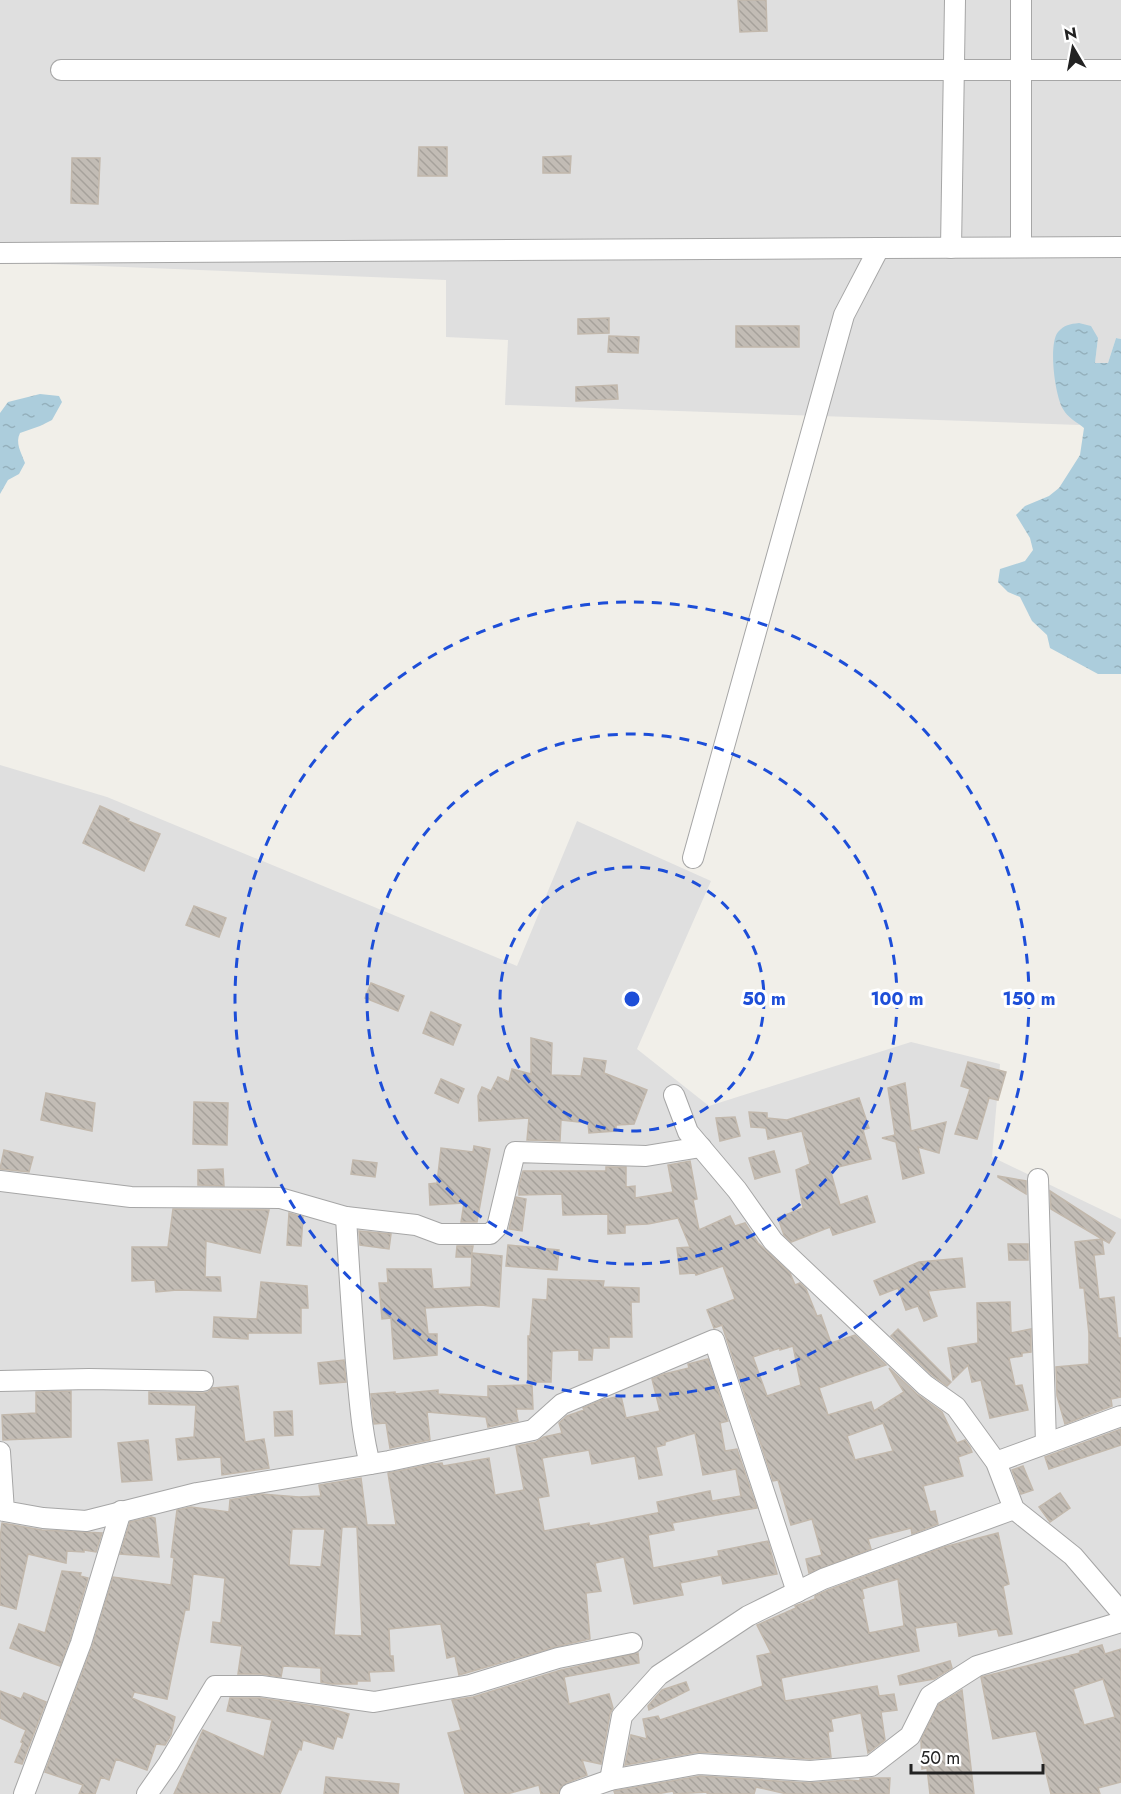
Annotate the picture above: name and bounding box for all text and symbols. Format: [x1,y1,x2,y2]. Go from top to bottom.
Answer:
north arrow [1043,18,1103,78]
text: N [1062,21,1079,46]
text: 50 m [742,986,786,1012]
text: 100 m [870,986,924,1012]
text: 150 m [1003,986,1055,1012]
centre of rings [622,989,642,1009]
scale bar [911,1737,1043,1775]
text: 50 m [920,1745,960,1771]

